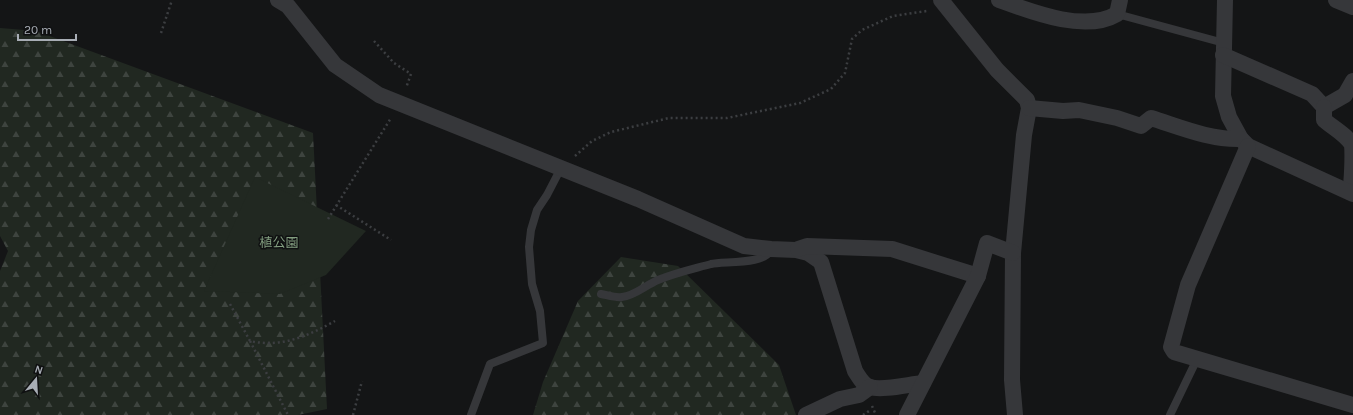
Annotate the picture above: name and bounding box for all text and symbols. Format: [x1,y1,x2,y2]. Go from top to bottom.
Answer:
scale bar [18,16,76,42]
text: 20 m [24,23,52,37]
park label: 植公園 [259,235,299,250]
north arrow [16,359,56,399]
text: N [33,363,45,377]

